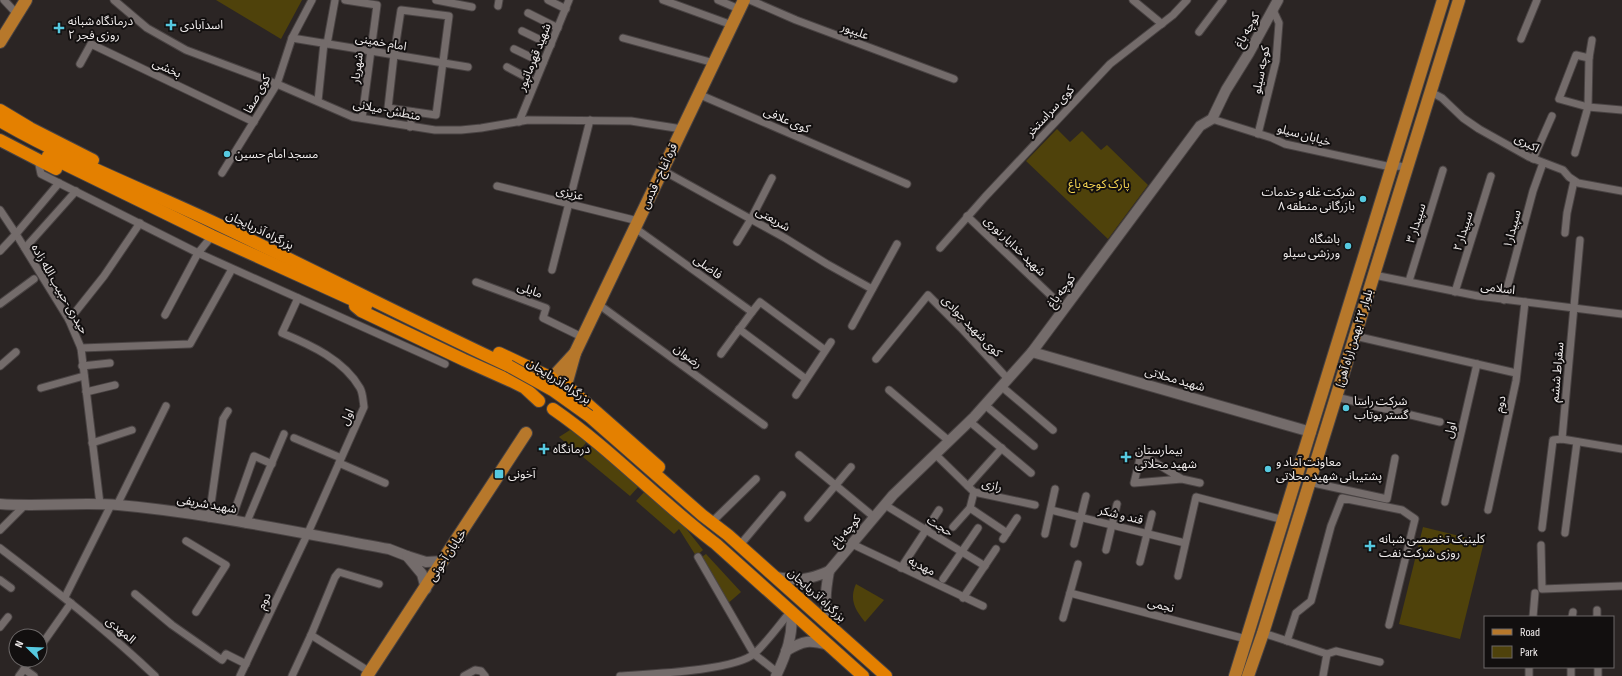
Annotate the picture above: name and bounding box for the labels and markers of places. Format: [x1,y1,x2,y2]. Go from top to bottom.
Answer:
place label: درمانگاه شبانه روزی فجر ۲ [68,14,133,43]
place label: اسدآبادی [180,18,223,33]
marker: اسدآبادی [165,19,177,31]
marker: درمانگاه شبانه روزی فجر ۲ [53,22,65,34]
place label: مسجد امام حسین [235,147,318,163]
marker: مسجد امام حسین [222,149,232,159]
place label: شرکت غله و خدمات بازرگانی منطقه ۸ [1262,185,1355,214]
marker: شرکت غله و خدمات بازرگانی منطقه ۸ [1358,194,1368,204]
place label: باشگاه ورزشی سیلو [1283,232,1340,261]
marker: باشگاه ورزشی سیلو [1343,241,1353,251]
place label: شرکت راسا گستر یوتاب [1354,394,1410,423]
marker: شرکت راسا گستر یوتاب [1341,403,1351,413]
place label: درمانگاه [553,442,590,457]
marker: درمانگاه [538,443,550,455]
place label: بیمارستان شهید محلاتی [1135,443,1197,472]
marker: بیمارستان شهید محلاتی [1120,451,1132,463]
place label: معاونت آماد و پشتیبانی شهید محلاتی [1276,455,1382,484]
marker: معاونت آماد و پشتیبانی شهید محلاتی [1263,464,1273,474]
place label: آخونی [508,467,536,482]
marker: آخونی [493,468,505,480]
place label: کلینیک تخصصی شبانه روزی شرکت نفت [1379,532,1486,561]
marker: کلینیک تخصصی شبانه روزی شرکت نفت [1364,540,1376,552]

